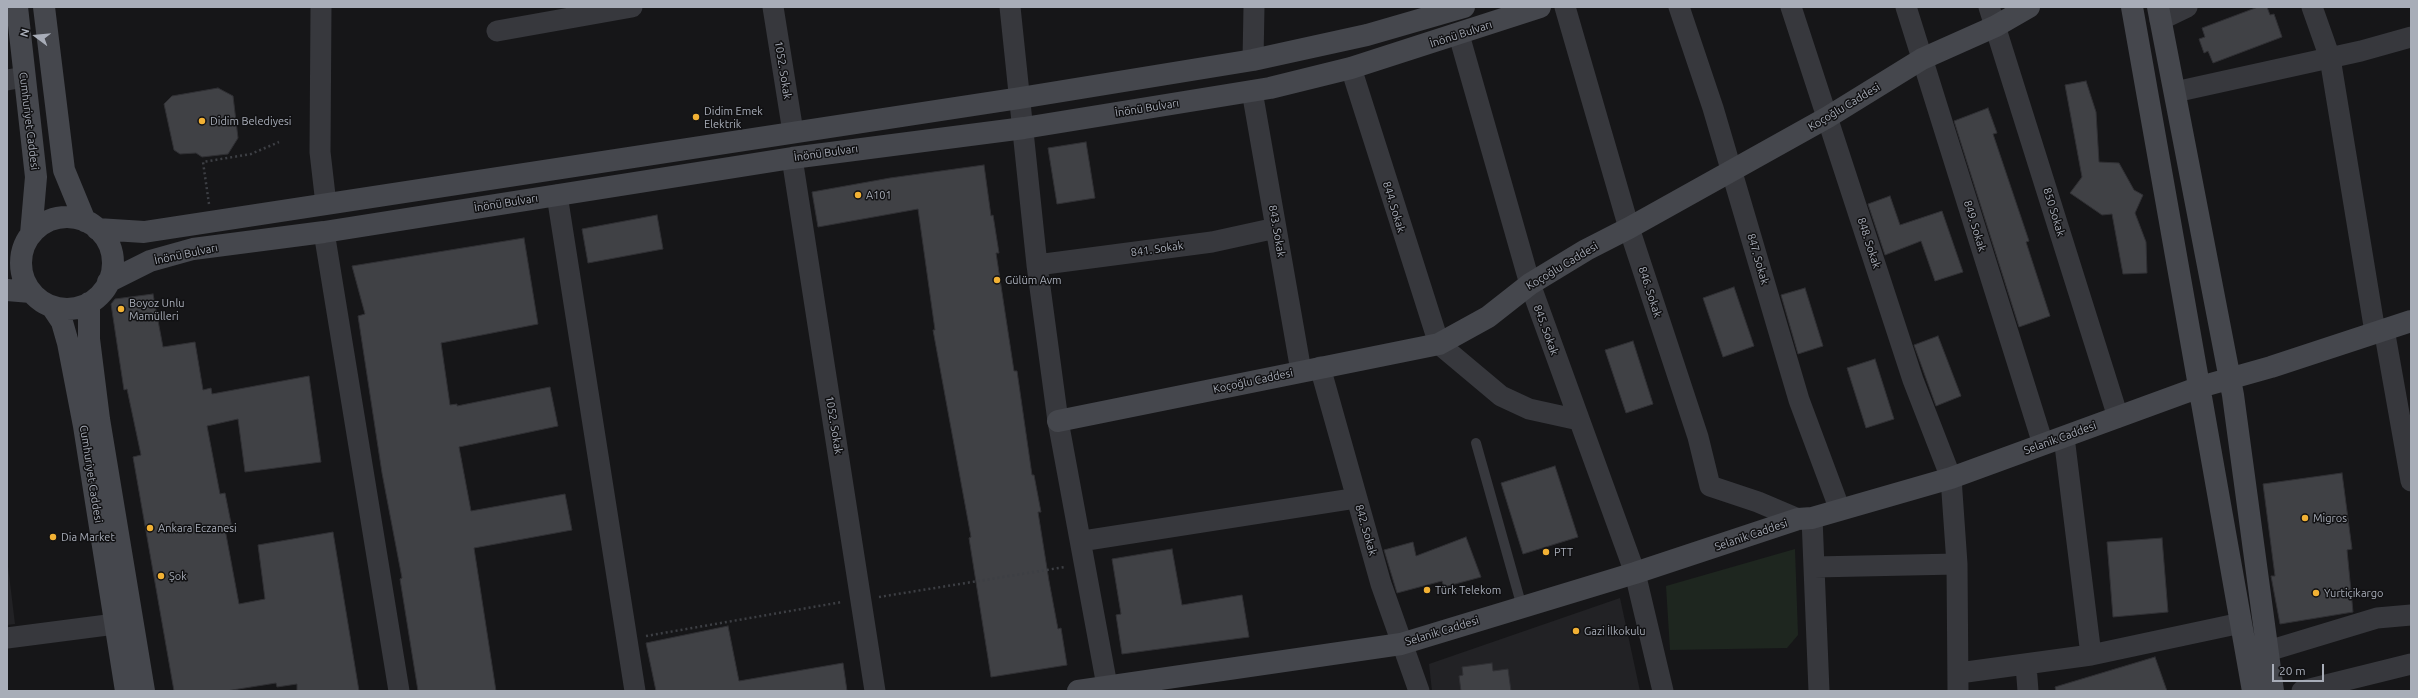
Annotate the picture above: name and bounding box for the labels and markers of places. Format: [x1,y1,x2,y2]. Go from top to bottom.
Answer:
place label: Didim Emek Elektrik [704,104,763,130]
marker: Didim Emek Elektrik [691,112,701,122]
place label: Didim Belediyesi [210,114,291,128]
marker: Didim Belediyesi [197,116,207,126]
place label: A101 [866,188,892,202]
marker: A101 [853,190,863,200]
place label: Gülüm Avm [1005,273,1062,287]
marker: Gülüm Avm [992,275,1002,285]
place label: Boyoz Unlu Mamülleri [129,296,185,322]
marker: Boyoz Unlu Mamülleri [116,304,126,314]
place label: Migros [2313,511,2347,525]
marker: Migros [2300,513,2310,523]
place label: Ankara Eczanesi [158,521,237,535]
marker: Ankara Eczanesi [145,523,155,533]
place label: Dia Market [61,530,115,544]
marker: Dia Market [48,532,58,542]
place label: PTT [1554,545,1573,559]
marker: PTT [1541,547,1551,557]
place label: Şok [169,569,187,583]
marker: Şok [156,571,166,581]
place label: Türk Telekom [1435,583,1501,597]
marker: Türk Telekom [1422,585,1432,595]
place label: Yurtiçikargo [2324,586,2383,600]
marker: Yurtiçikargo [2311,588,2321,598]
place label: Gazi İlkokulu [1584,624,1646,638]
marker: Gazi İlkokulu [1571,626,1581,636]

